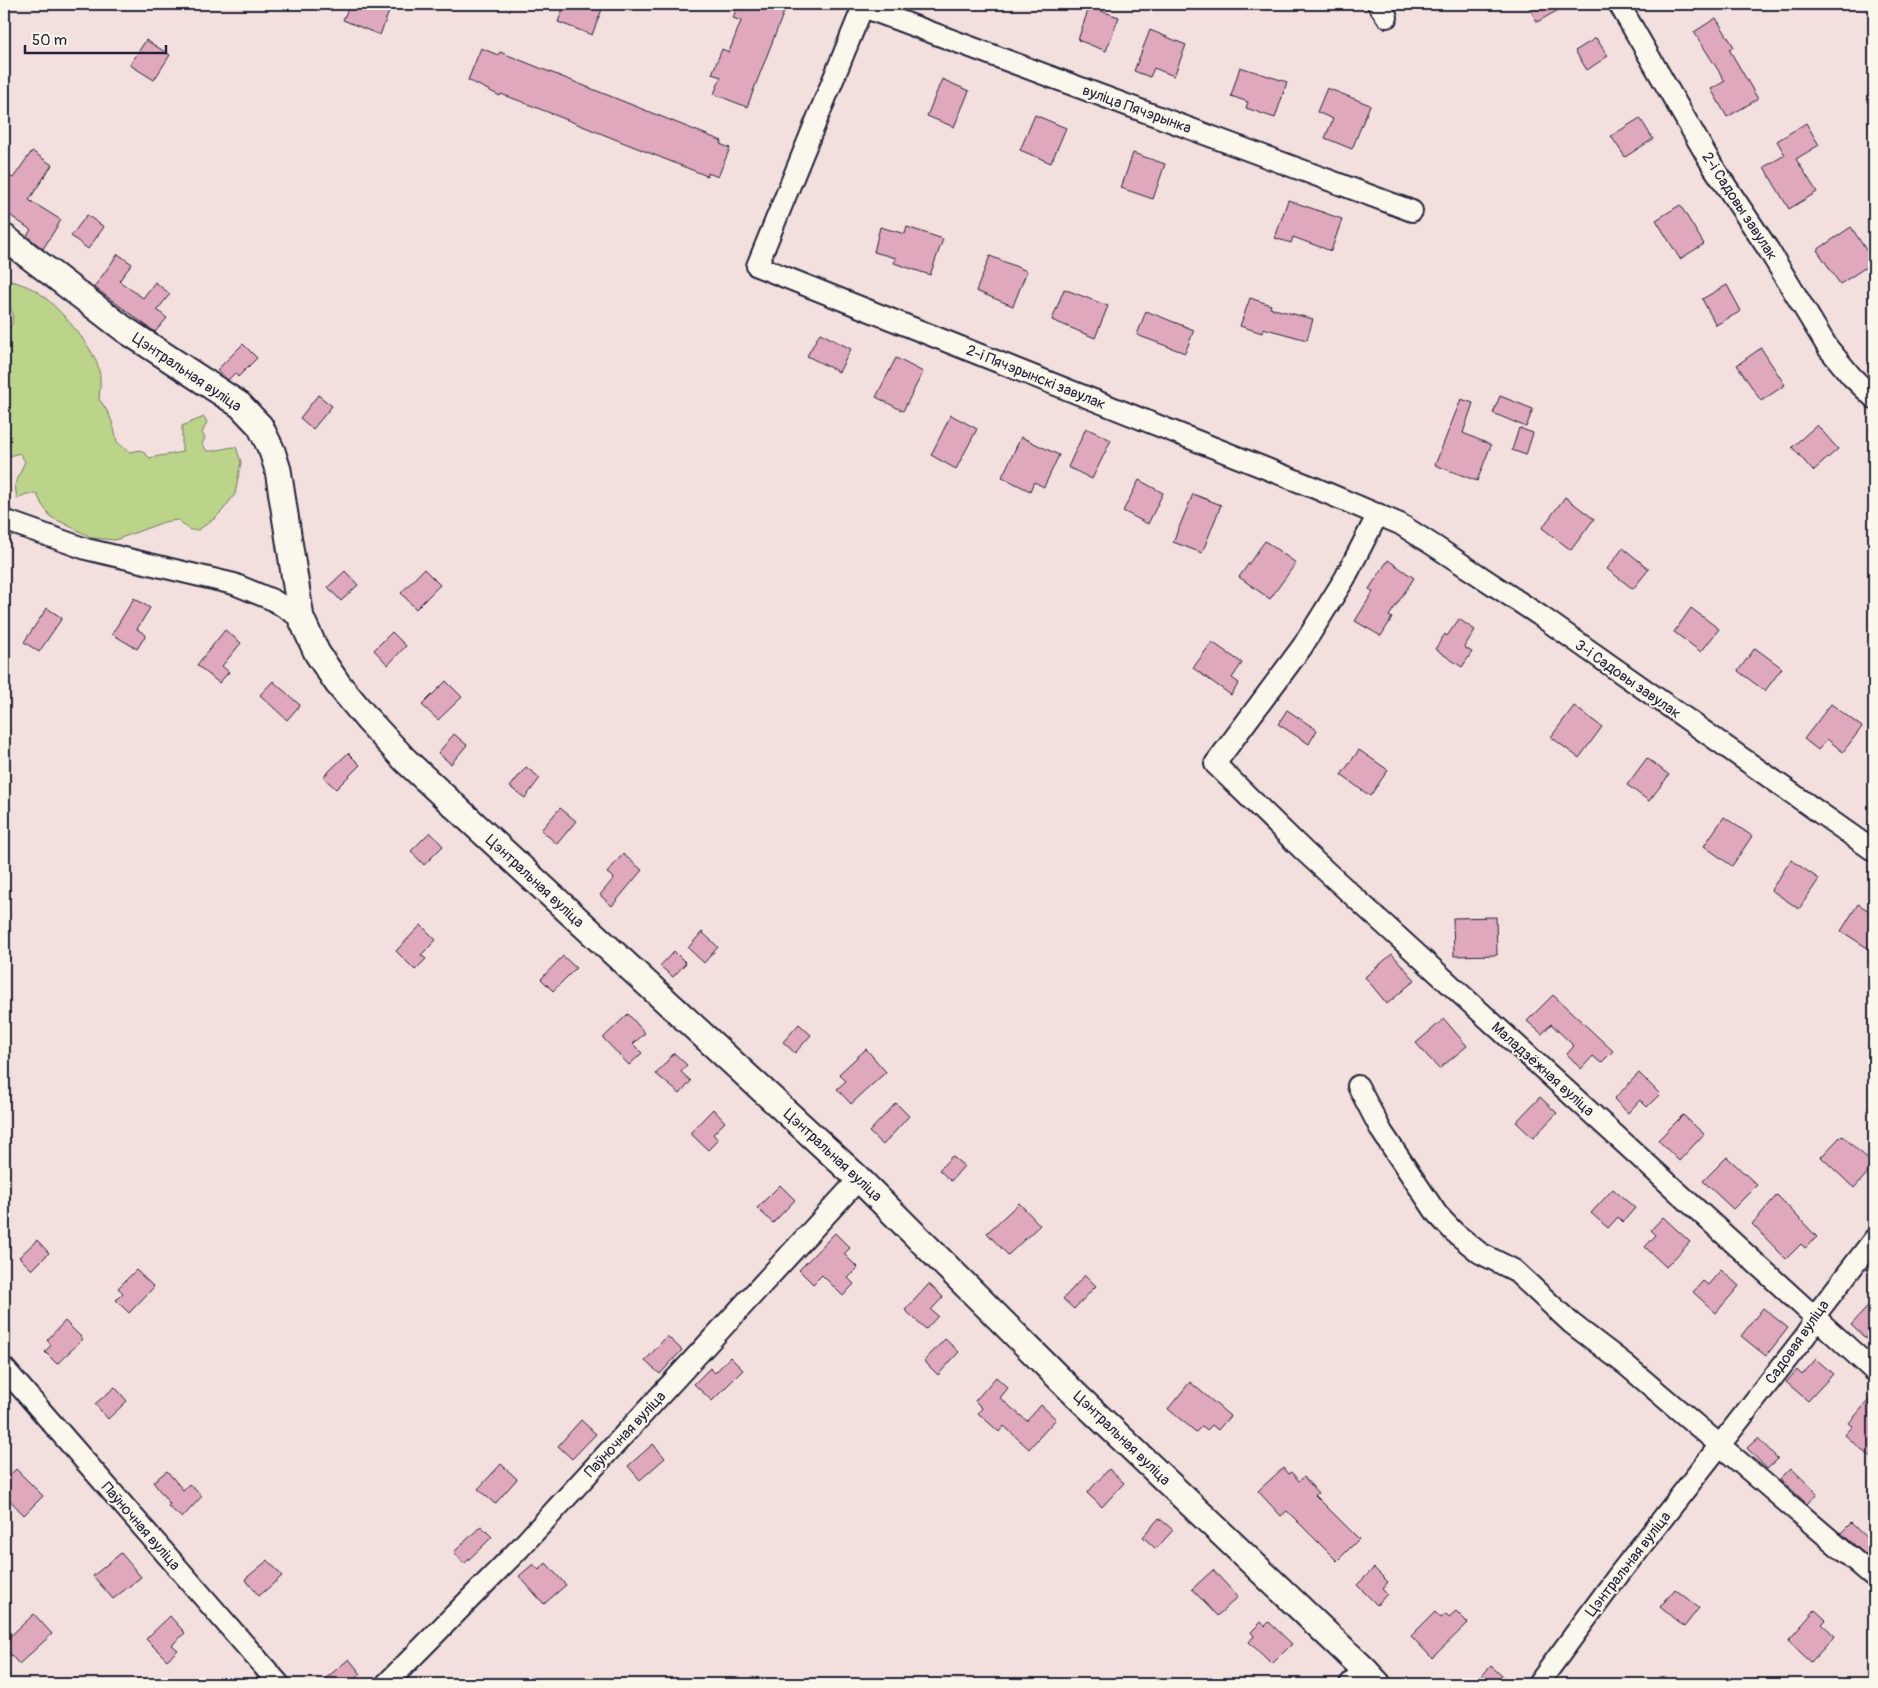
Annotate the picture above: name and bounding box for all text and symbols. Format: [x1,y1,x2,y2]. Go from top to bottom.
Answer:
scale bar [25,22,166,54]
text: 50 m [32,31,67,50]
street label: вуліца Пячэрынка [1080,81,1194,138]
street label: 2-і Садовы завулак [1698,149,1782,264]
street label: Цэнтральная вуліца [128,329,245,416]
street label: 2-і Пячэрынскі завулак [963,341,1108,414]
street label: 3-і Садовы завулак [1571,636,1685,723]
street label: Цэнтральная вуліца [481,831,588,932]
street label: Маладзёжная вуліца [1487,1018,1598,1121]
street label: Цэнтральная вуліца [779,1105,886,1206]
street label: Садовая вуліца [1761,1296,1834,1388]
street label: Паўночная вуліца [581,1387,670,1481]
street label: Цэнтральная вуліца [1069,1387,1174,1490]
street label: Паўночная вуліца [97,1478,184,1574]
street label: Цэнтральная вуліца [1581,1508,1675,1621]

